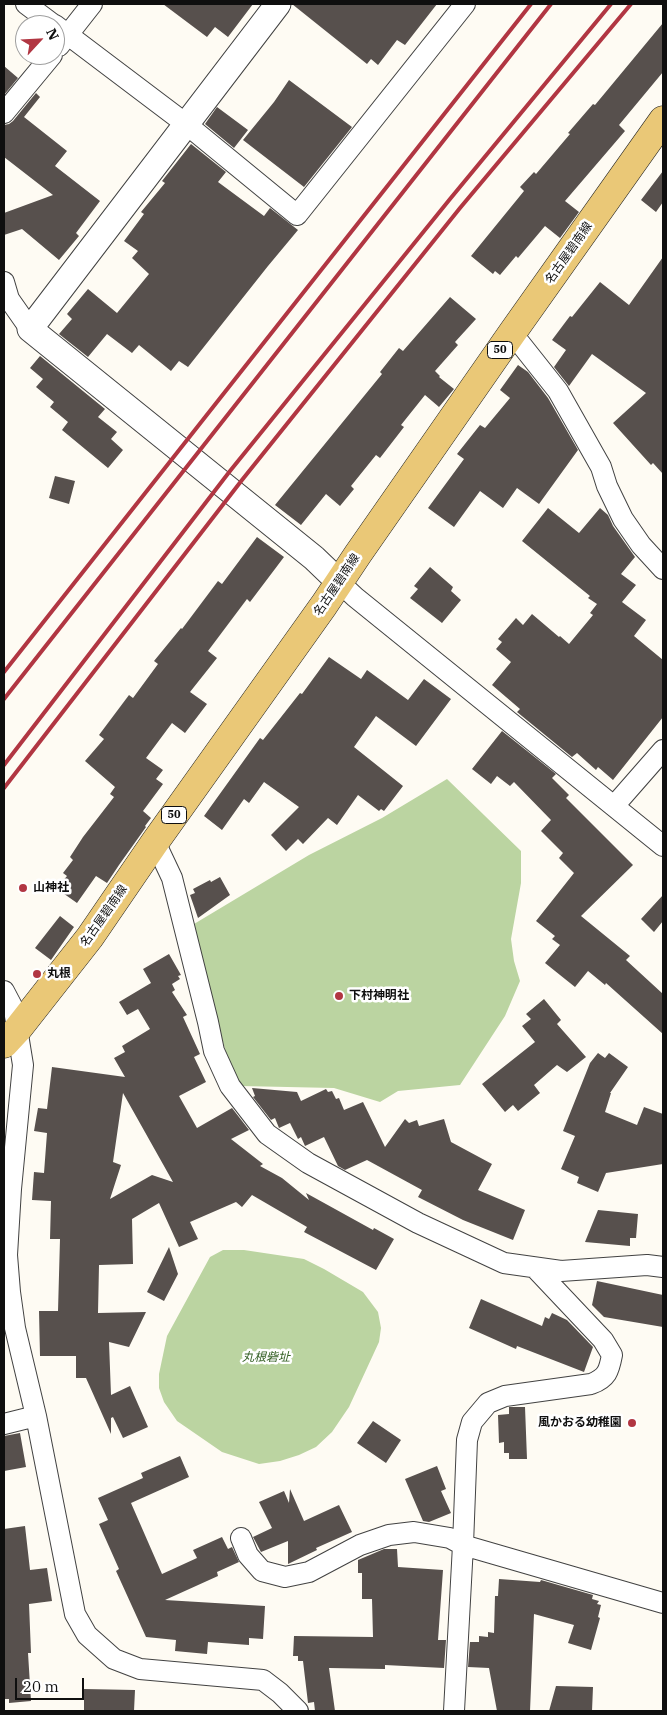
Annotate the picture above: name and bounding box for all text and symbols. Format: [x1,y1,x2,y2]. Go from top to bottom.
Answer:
north arrow [15,15,65,65]
text: N [42,25,63,43]
street label: 名古屋碧南線 [542,219,596,287]
road number: 50 [488,342,512,358]
street label: 名古屋碧南線 [311,551,363,619]
road number: 50 [162,806,186,824]
place label: 山神社 [33,881,69,895]
marker: 山神社 [17,882,29,894]
street label: 名古屋碧南線 [77,882,131,950]
place label: 丸根 [47,967,71,981]
marker: 丸根 [31,968,43,980]
place label: 下村神明社 [349,989,409,1003]
marker: 下村神明社 [333,990,345,1002]
park label: 丸根砦址 [242,1351,290,1365]
place label: 風かおる幼稚園 [538,1416,622,1430]
marker: 風かおる幼稚園 [626,1417,638,1429]
scale bar [18,1668,86,1700]
text: 20 m [23,1677,59,1696]

